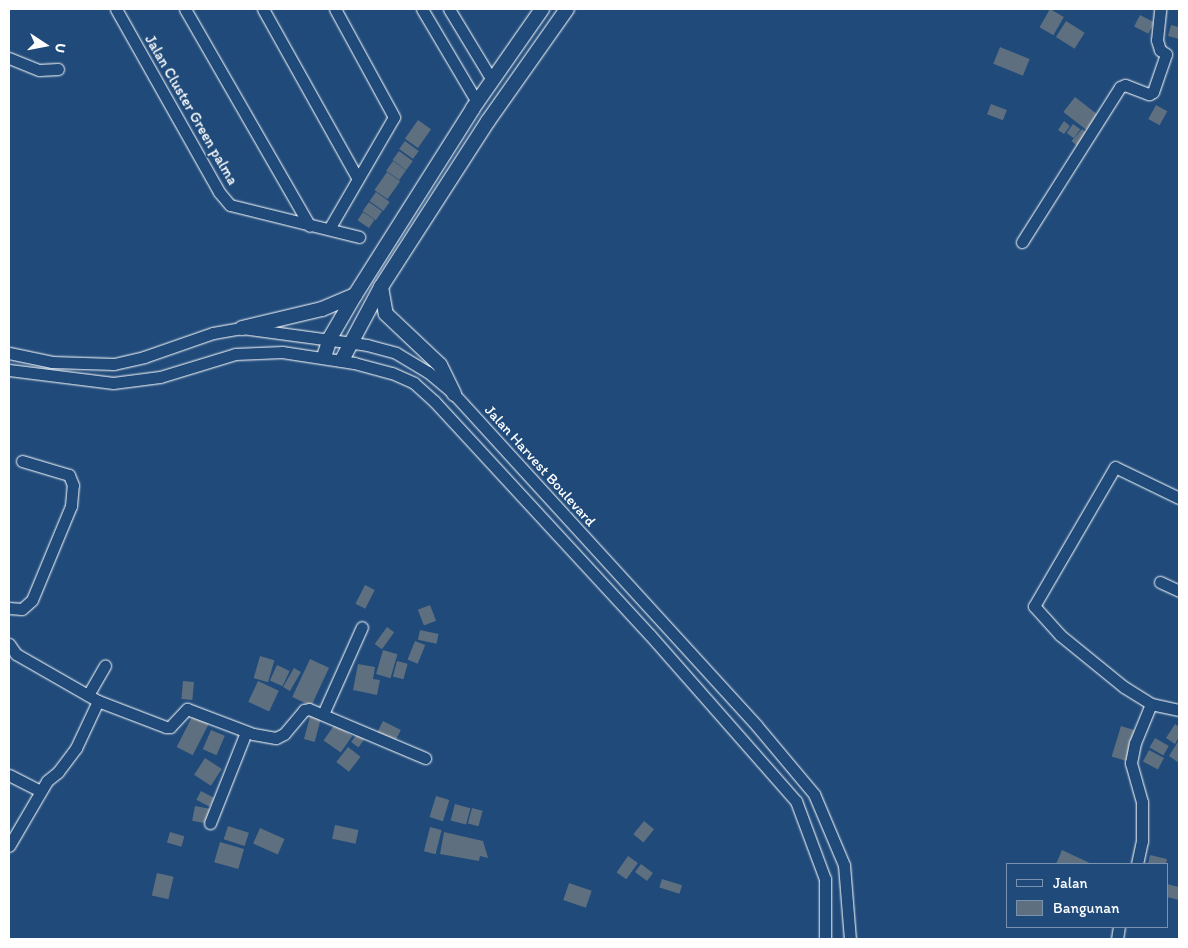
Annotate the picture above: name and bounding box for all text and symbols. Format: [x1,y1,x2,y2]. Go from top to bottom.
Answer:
north arrow [20,20,70,70]
street label: Jalan Cluster Green palma [141,32,241,188]
text: U [51,42,69,54]
street label: Jalan Harvest Boulevard [481,401,599,531]
legend [1006,863,1168,928]
text: Jalan [1053,874,1087,892]
text: Bangunan [1053,899,1120,917]

